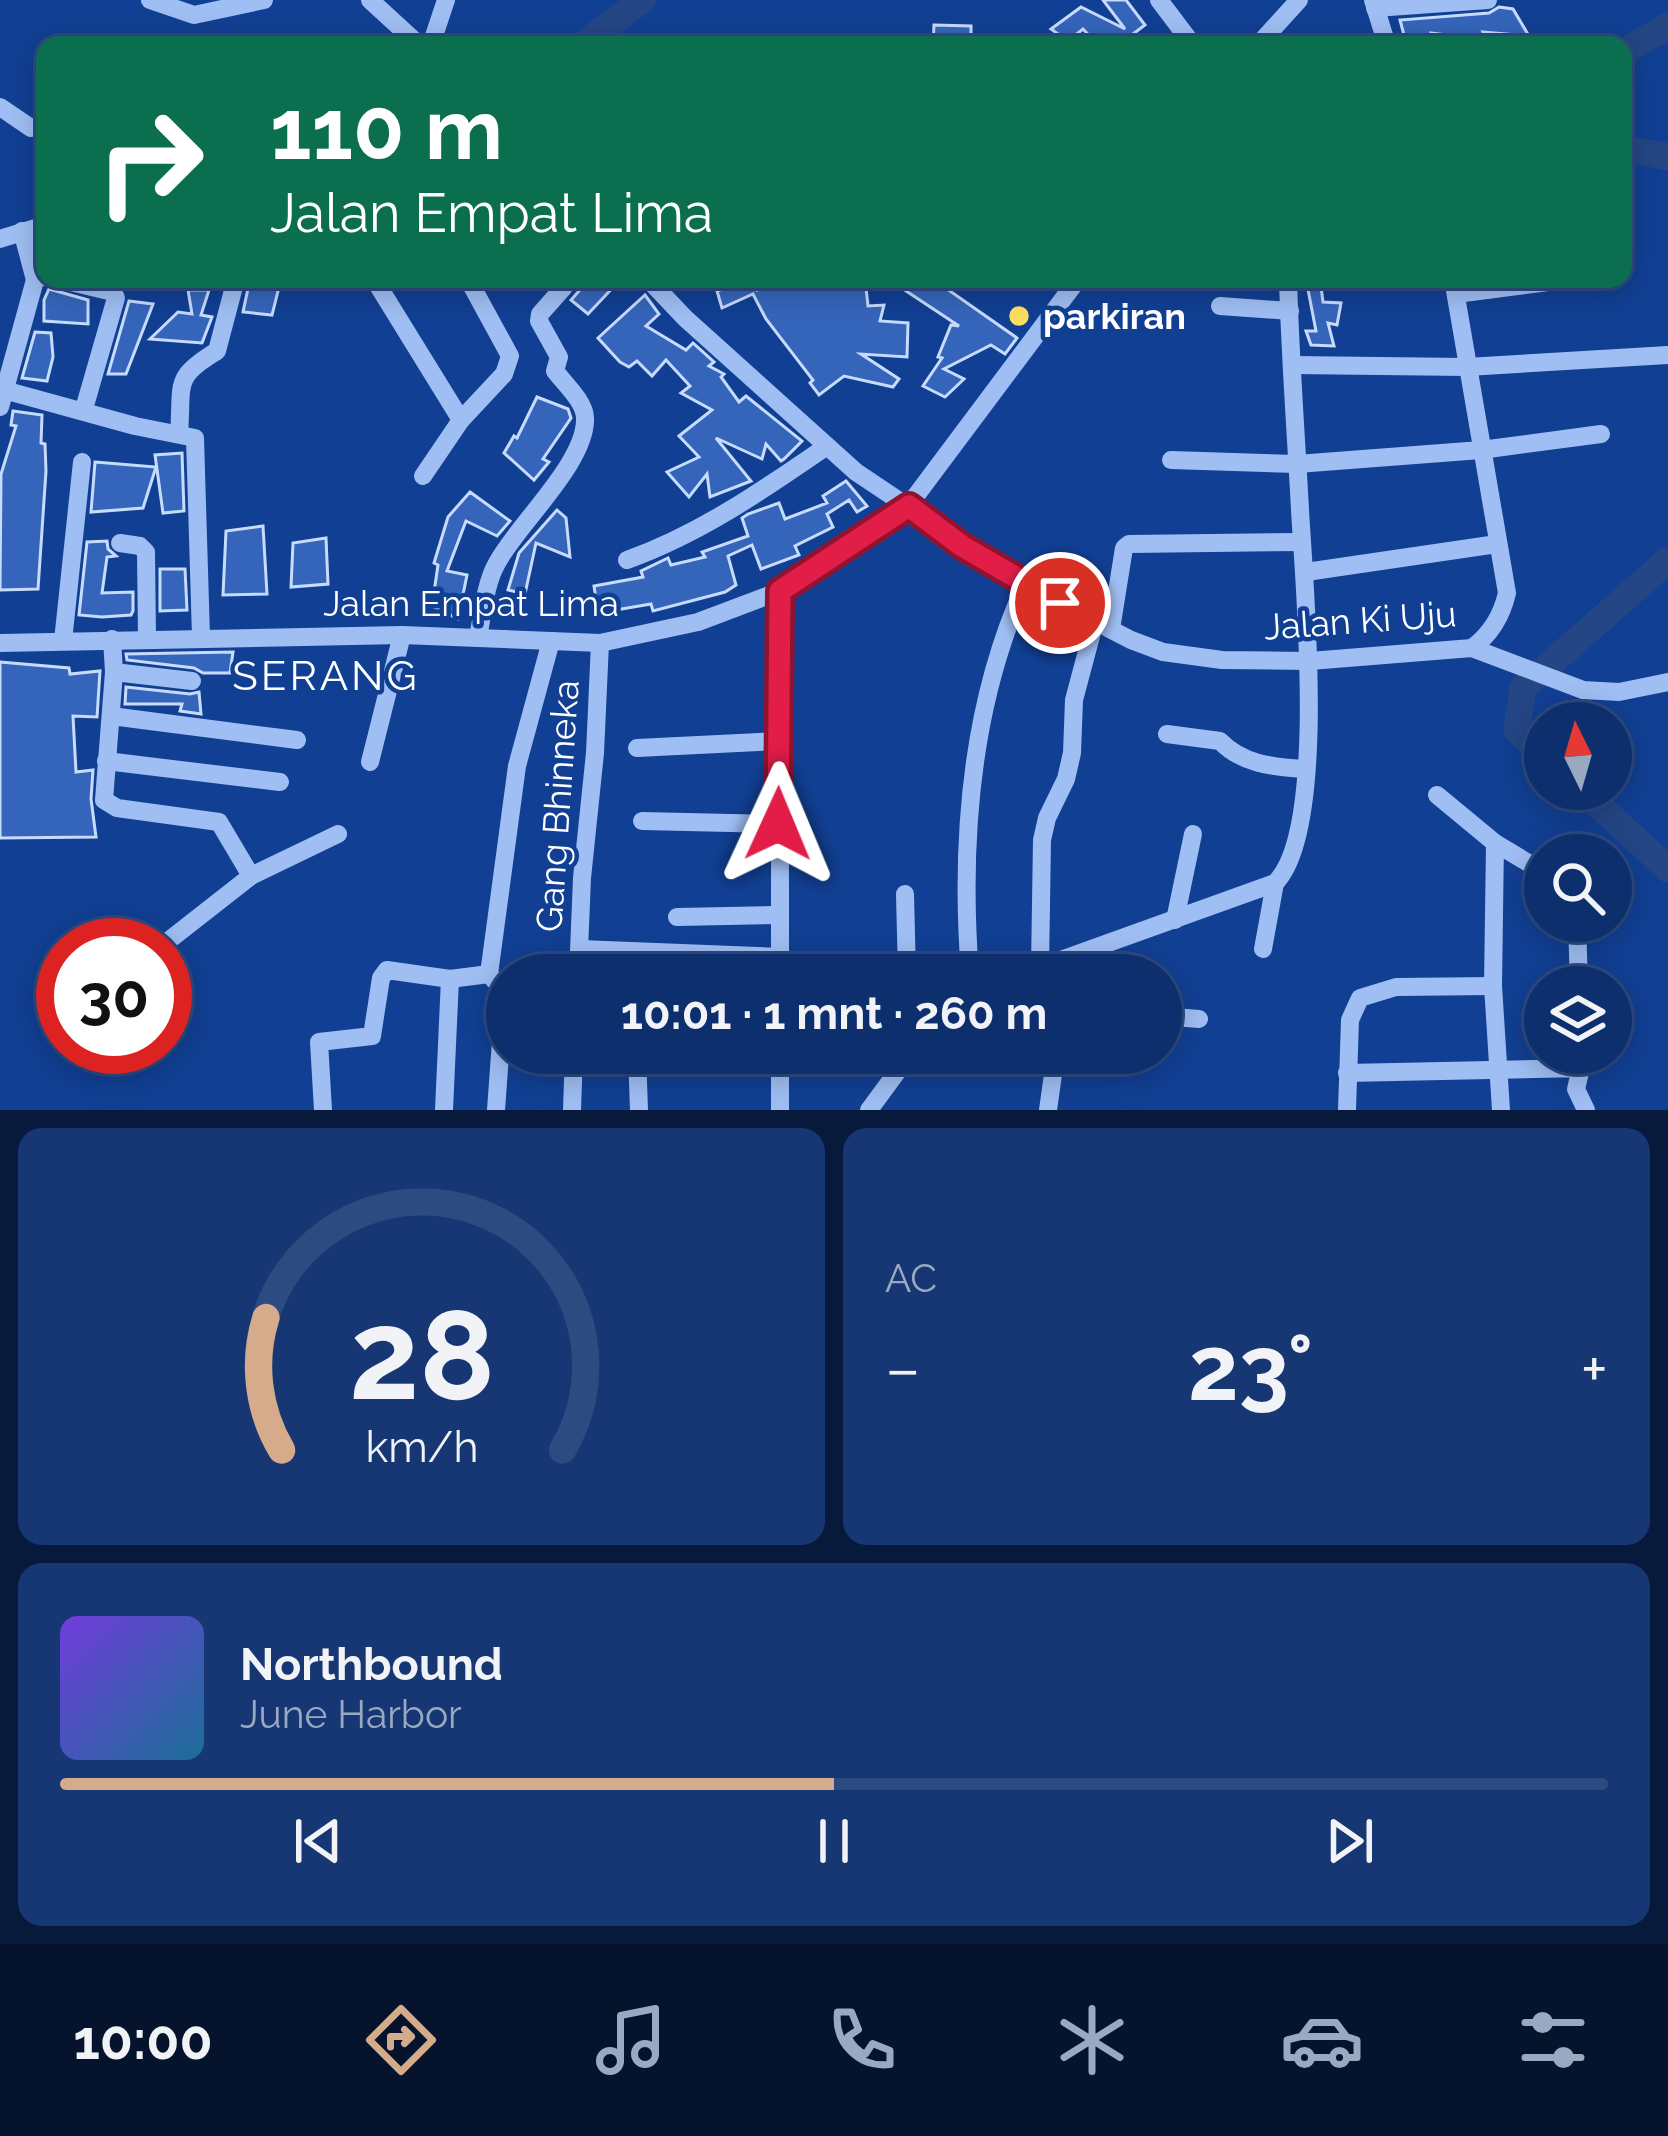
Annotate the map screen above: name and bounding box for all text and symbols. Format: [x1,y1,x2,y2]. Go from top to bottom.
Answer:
text: 110 m [270,80,503,179]
icon: right [72,84,228,240]
text: Jalan Empat Lima [270,181,713,245]
place label: parkiran [1043,295,1186,337]
marker: parkiran [1006,303,1032,329]
pin [1009,552,1111,654]
icon: arrive [1027,570,1093,636]
street label: Jalan Empat Lima [323,582,619,624]
street label: Jalan Ki Uju [1262,592,1458,648]
district label: SERANG [232,651,420,700]
street label: Gang Bhinneka [527,679,587,933]
north arrow [1524,702,1632,810]
map controls [1524,702,1632,1074]
position arrow [715,761,841,887]
button: search [1524,834,1632,942]
speed limit sign: 30 [36,918,192,1074]
button: layers [1524,966,1632,1074]
text: 10:01 · 1 mnt · 260 m [621,987,1047,1040]
text: AC [885,1255,937,1301]
text: 28 [349,1282,494,1428]
text: 23° [1188,1315,1313,1421]
text: − [885,1330,921,1407]
text: + [1581,1330,1608,1407]
text: km/h [365,1421,478,1471]
text: Northbound [240,1638,503,1691]
text: June Harbor [240,1691,462,1737]
icon: previous [285,1808,351,1874]
icon: pause [801,1808,867,1874]
icon: next [1317,1808,1383,1874]
icon: directions [359,1998,443,2082]
icon: music [589,1998,673,2082]
icon: phone [820,1998,904,2082]
icon: climate [1050,1998,1134,2082]
icon: car [1280,1998,1364,2082]
icon: filters [1511,1998,1595,2082]
text: 10:00 [73,2008,213,2072]

